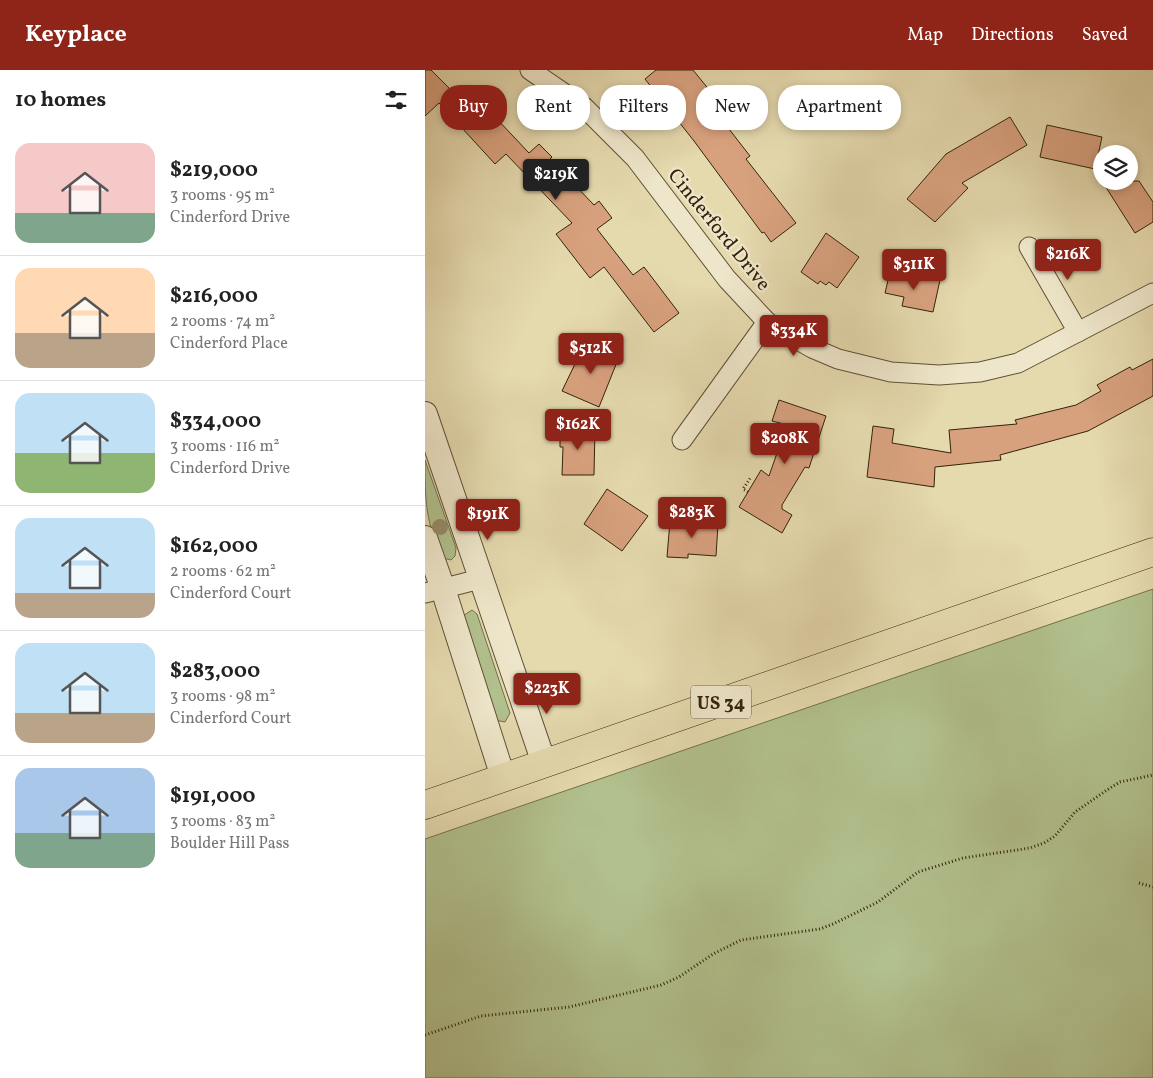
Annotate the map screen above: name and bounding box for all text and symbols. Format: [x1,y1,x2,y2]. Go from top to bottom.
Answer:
text: Keyplace [25,18,127,52]
text: Map [907,23,943,48]
text: Directions [971,23,1054,48]
text: Saved [1082,23,1128,48]
chip: Buy [440,85,507,130]
chip: Rent [517,85,590,130]
chip: Filters [600,85,686,130]
chip: New [696,85,768,130]
chip: Apartment [778,85,901,130]
text: 10 homes [15,86,106,115]
icon: filters [382,86,410,114]
map controls [1093,145,1138,190]
button: layers [1093,145,1138,190]
text: $219,000 [170,156,258,185]
pin: $219K [521,158,591,201]
icon: home [55,163,115,223]
street label: Cinderford Drive [660,163,777,297]
text: $219K [534,164,578,186]
text: 3 rooms · 95 m² [170,185,275,207]
text: Cinderford Drive [170,207,290,229]
pin: $216K [1033,238,1103,281]
text: $216K [1046,244,1090,266]
pin: $311K [879,248,949,291]
text: $311K [893,254,935,276]
text: $216,000 [170,282,258,311]
icon: home [55,288,115,348]
text: 2 rooms · 74 m² [170,311,275,333]
pin: $334K [759,314,829,357]
text: $334K [771,320,817,342]
pin: $512K [556,332,626,375]
text: Cinderford Place [170,333,288,355]
text: $512K [570,338,612,360]
text: $334,000 [170,407,261,436]
pin: $162K [543,408,613,451]
icon: home [55,413,115,473]
text: $162K [556,414,600,436]
pin: $208K [750,422,820,465]
text: $208K [761,428,809,450]
text: 3 rooms · 116 m² [170,436,279,458]
text: Cinderford Drive [170,458,290,480]
pin: $283K [657,496,727,539]
pin: $191K [453,498,523,541]
text: $283K [669,502,715,524]
text: $191K [467,504,509,526]
text: $162,000 [170,532,258,561]
icon: home [55,538,115,598]
text: 2 rooms · 62 m² [170,561,276,583]
text: Cinderford Court [170,583,291,605]
text: $283,000 [170,657,260,686]
icon: home [55,663,115,723]
pin: $223K [512,672,582,715]
text: $223K [524,678,570,700]
text: 3 rooms · 98 m² [170,686,275,708]
road number: US 34 [691,686,751,719]
text: Cinderford Court [170,708,291,730]
text: $191,000 [170,782,255,811]
icon: home [55,788,115,848]
text: 3 rooms · 83 m² [170,811,275,833]
text: Boulder Hill Pass [170,833,289,855]

